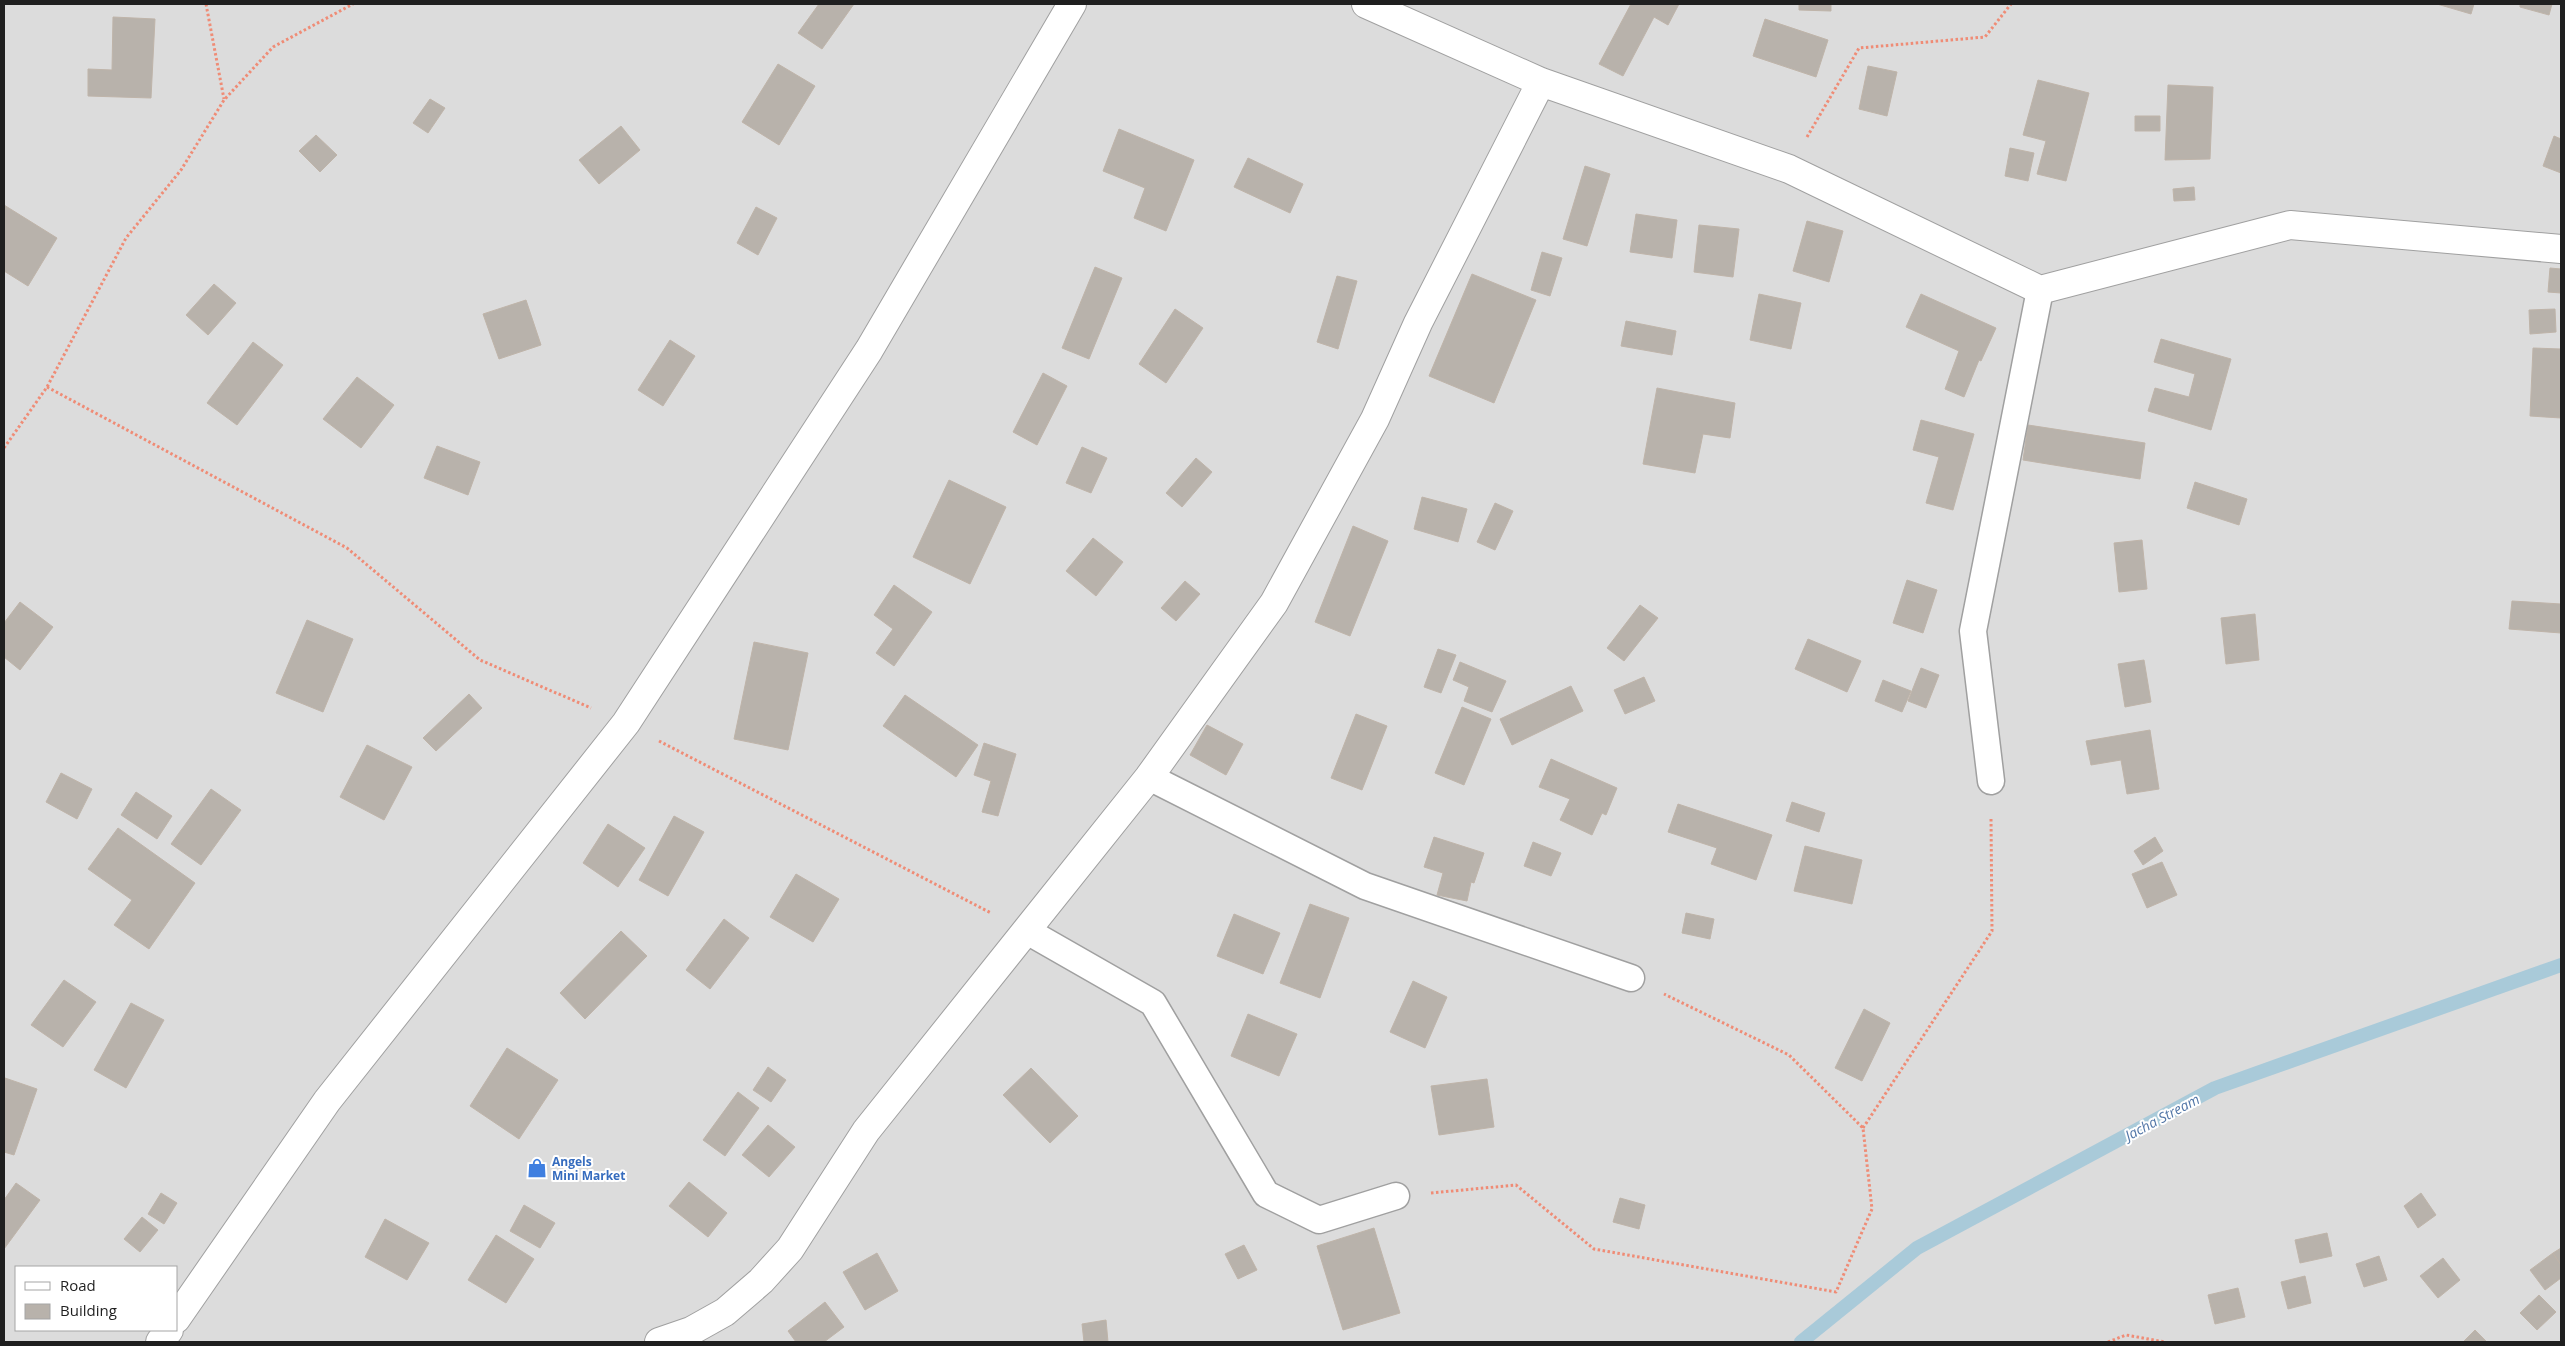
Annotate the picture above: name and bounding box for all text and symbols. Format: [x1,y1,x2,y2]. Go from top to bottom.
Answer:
water label: Jacha Stream [2119,1089,2203,1146]
place label: Angels Mini Market [552,1153,625,1184]
shop icon: Angels Mini Market [526,1157,548,1179]
legend [15,1266,178,1331]
text: Road [60,1275,96,1295]
text: Building [60,1300,117,1320]

